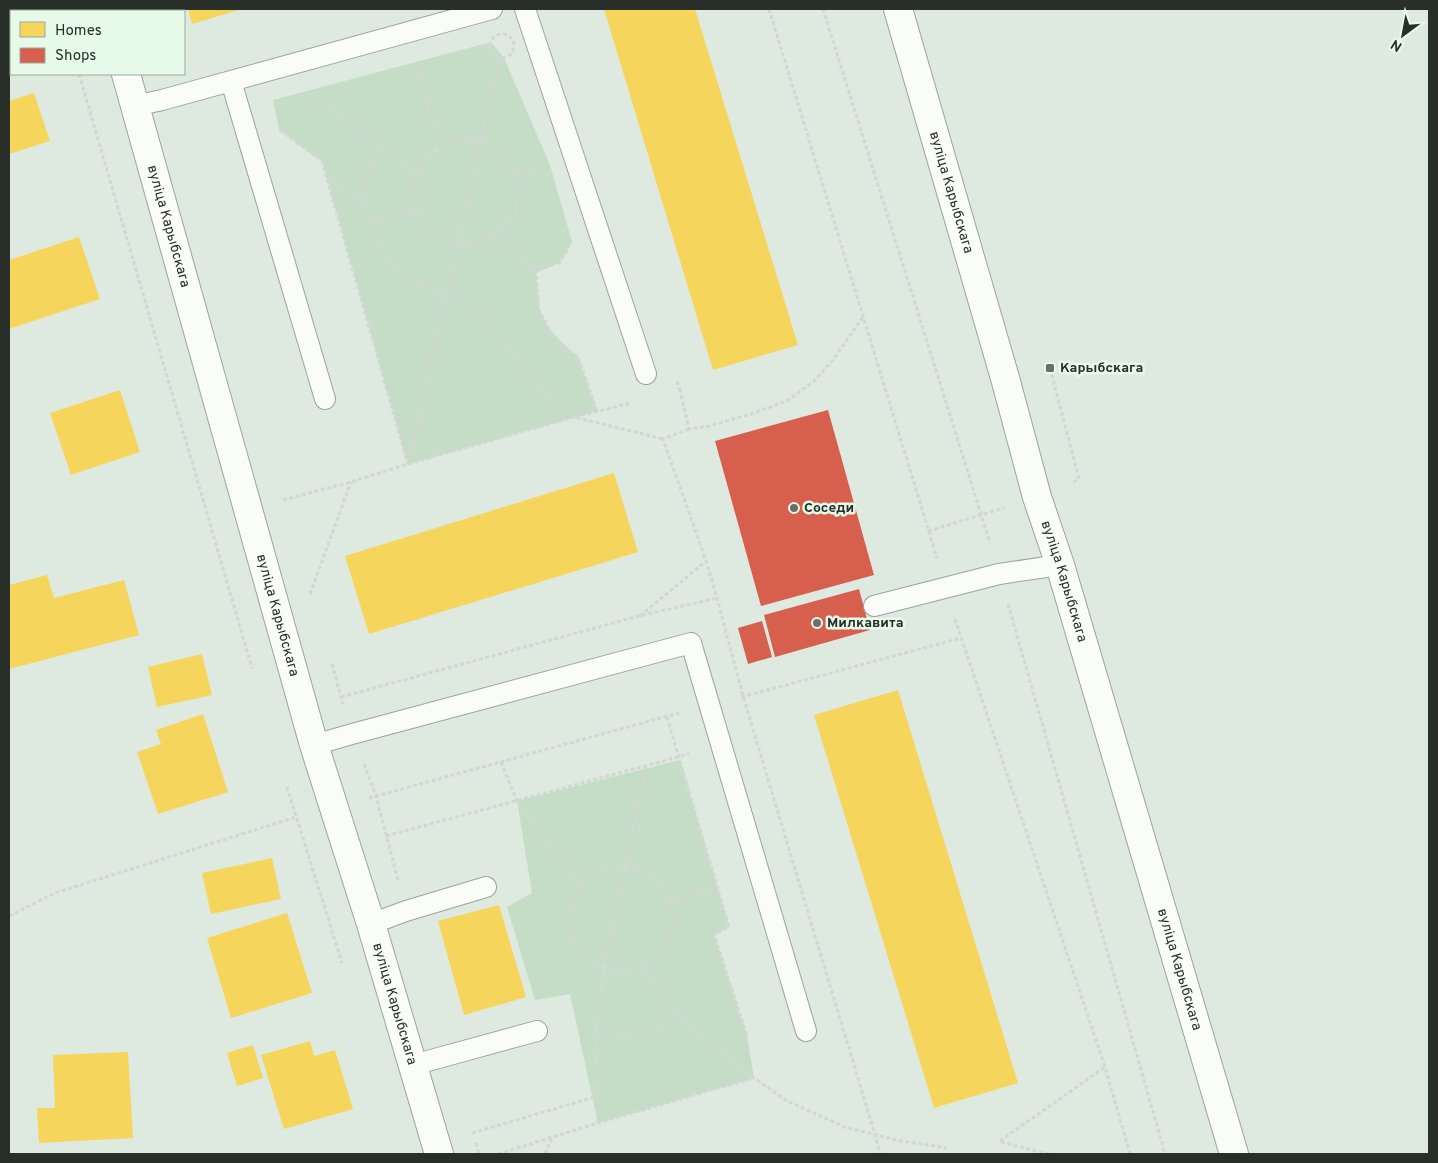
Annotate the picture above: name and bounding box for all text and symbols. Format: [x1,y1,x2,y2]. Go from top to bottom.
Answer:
legend [10,10,185,75]
north arrow [1378,10,1428,60]
text: Homes [55,22,102,41]
text: N [1388,35,1406,55]
text: Shops [55,47,96,66]
street label: вуліца Карыбскага [925,129,977,255]
street label: вуліца Карыбскага [143,163,194,289]
place label: Карыбскага [1060,360,1143,377]
marker: Карыбскага [1044,362,1056,374]
place label: Соседи [804,500,854,517]
marker: Соседи [788,502,800,514]
street label: вуліца Карыбскага [1037,518,1091,644]
street label: вуліца Карыбскага [252,552,303,678]
place label: Милкавита [827,615,903,632]
marker: Милкавита [811,617,823,629]
street label: вуліца Карыбскага [1153,907,1206,1032]
street label: вуліца Карыбскага [369,941,421,1067]

